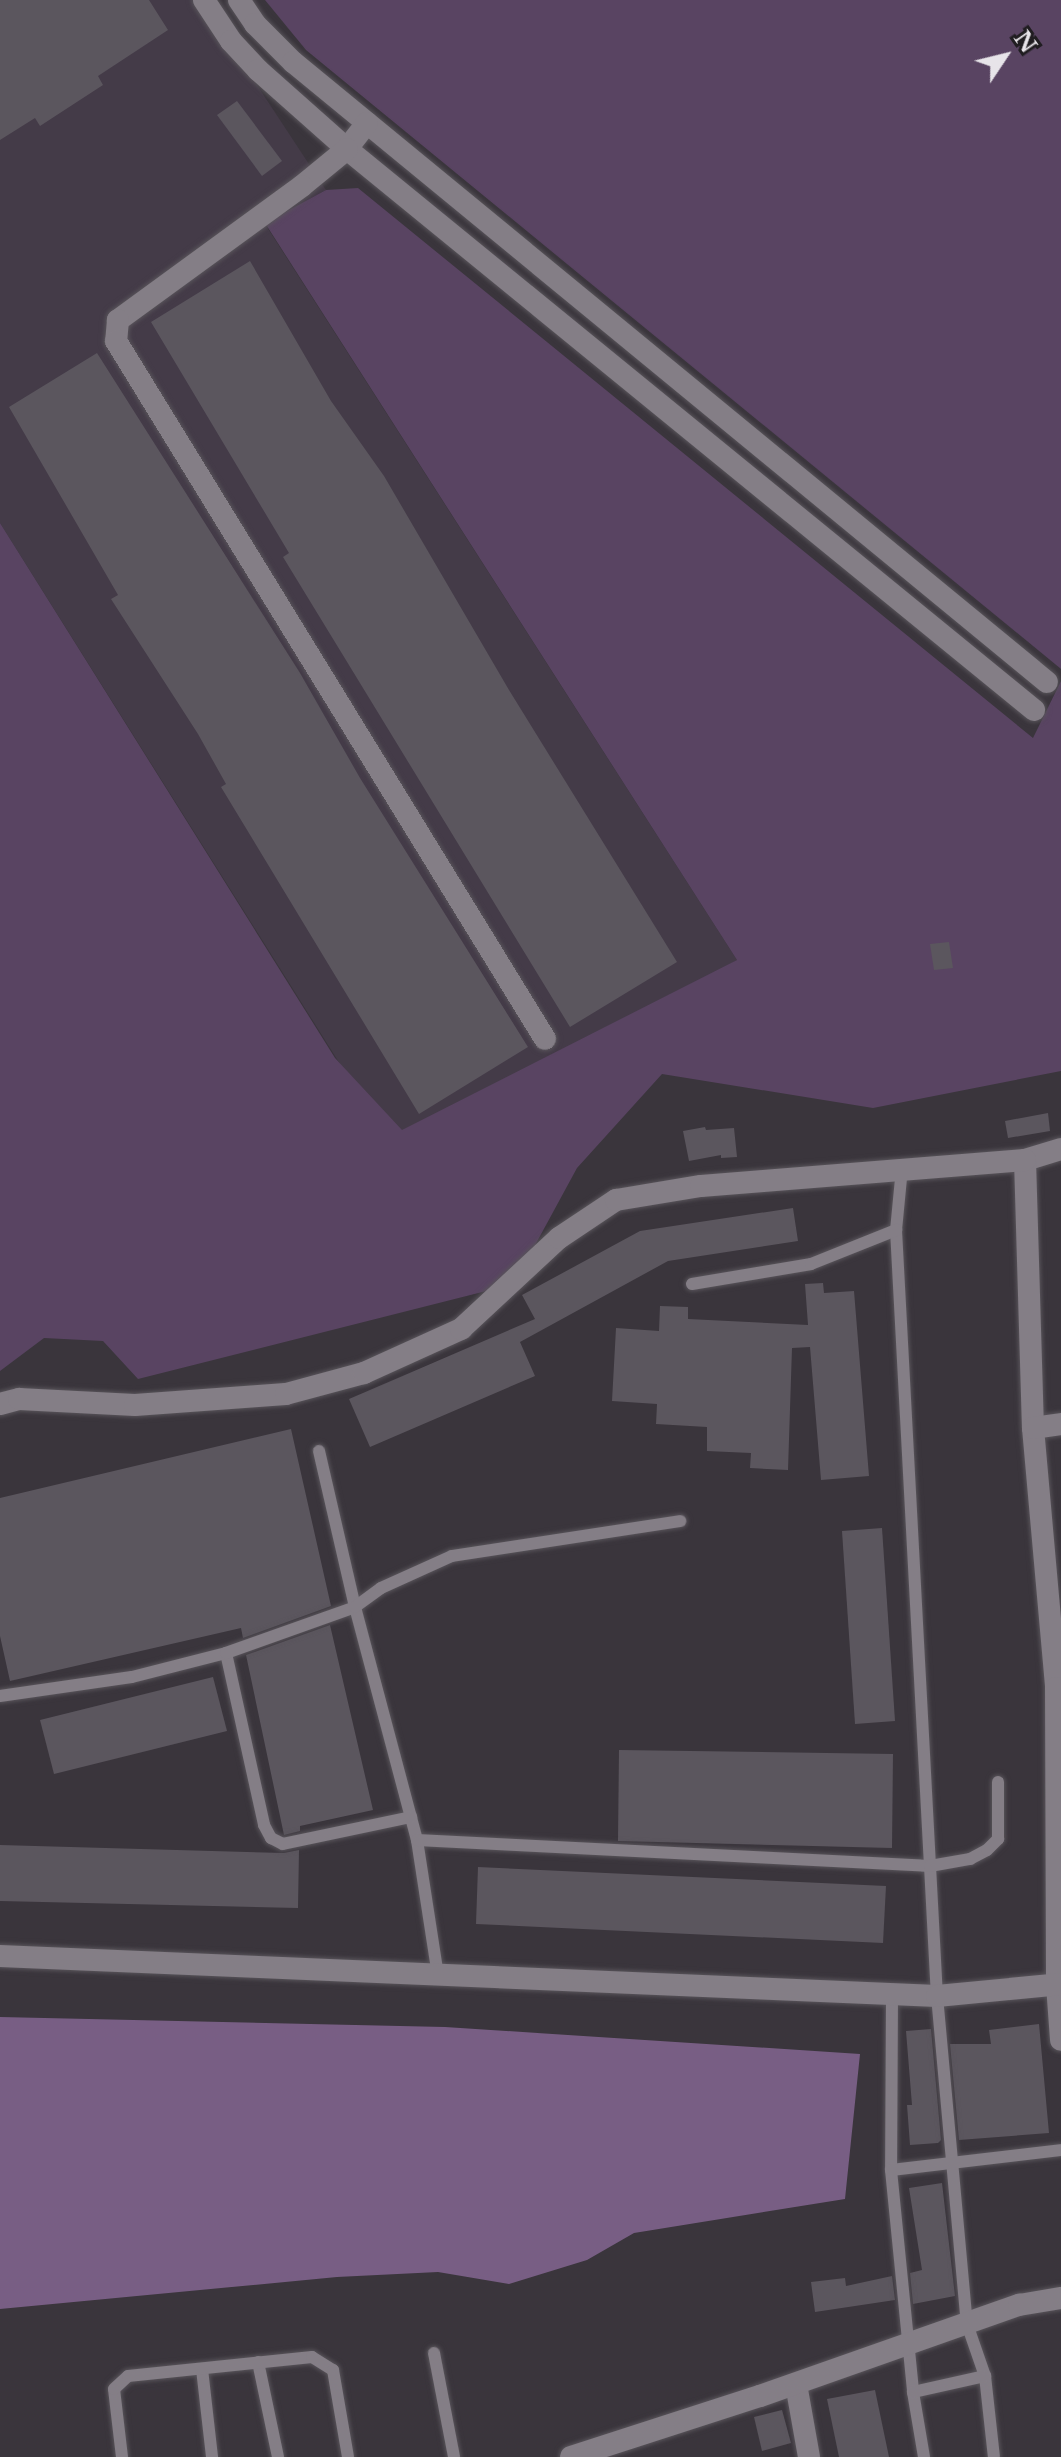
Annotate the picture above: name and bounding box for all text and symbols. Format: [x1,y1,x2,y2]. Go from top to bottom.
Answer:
north arrow [965,16,1045,96]
text: N [1008,26,1042,58]

